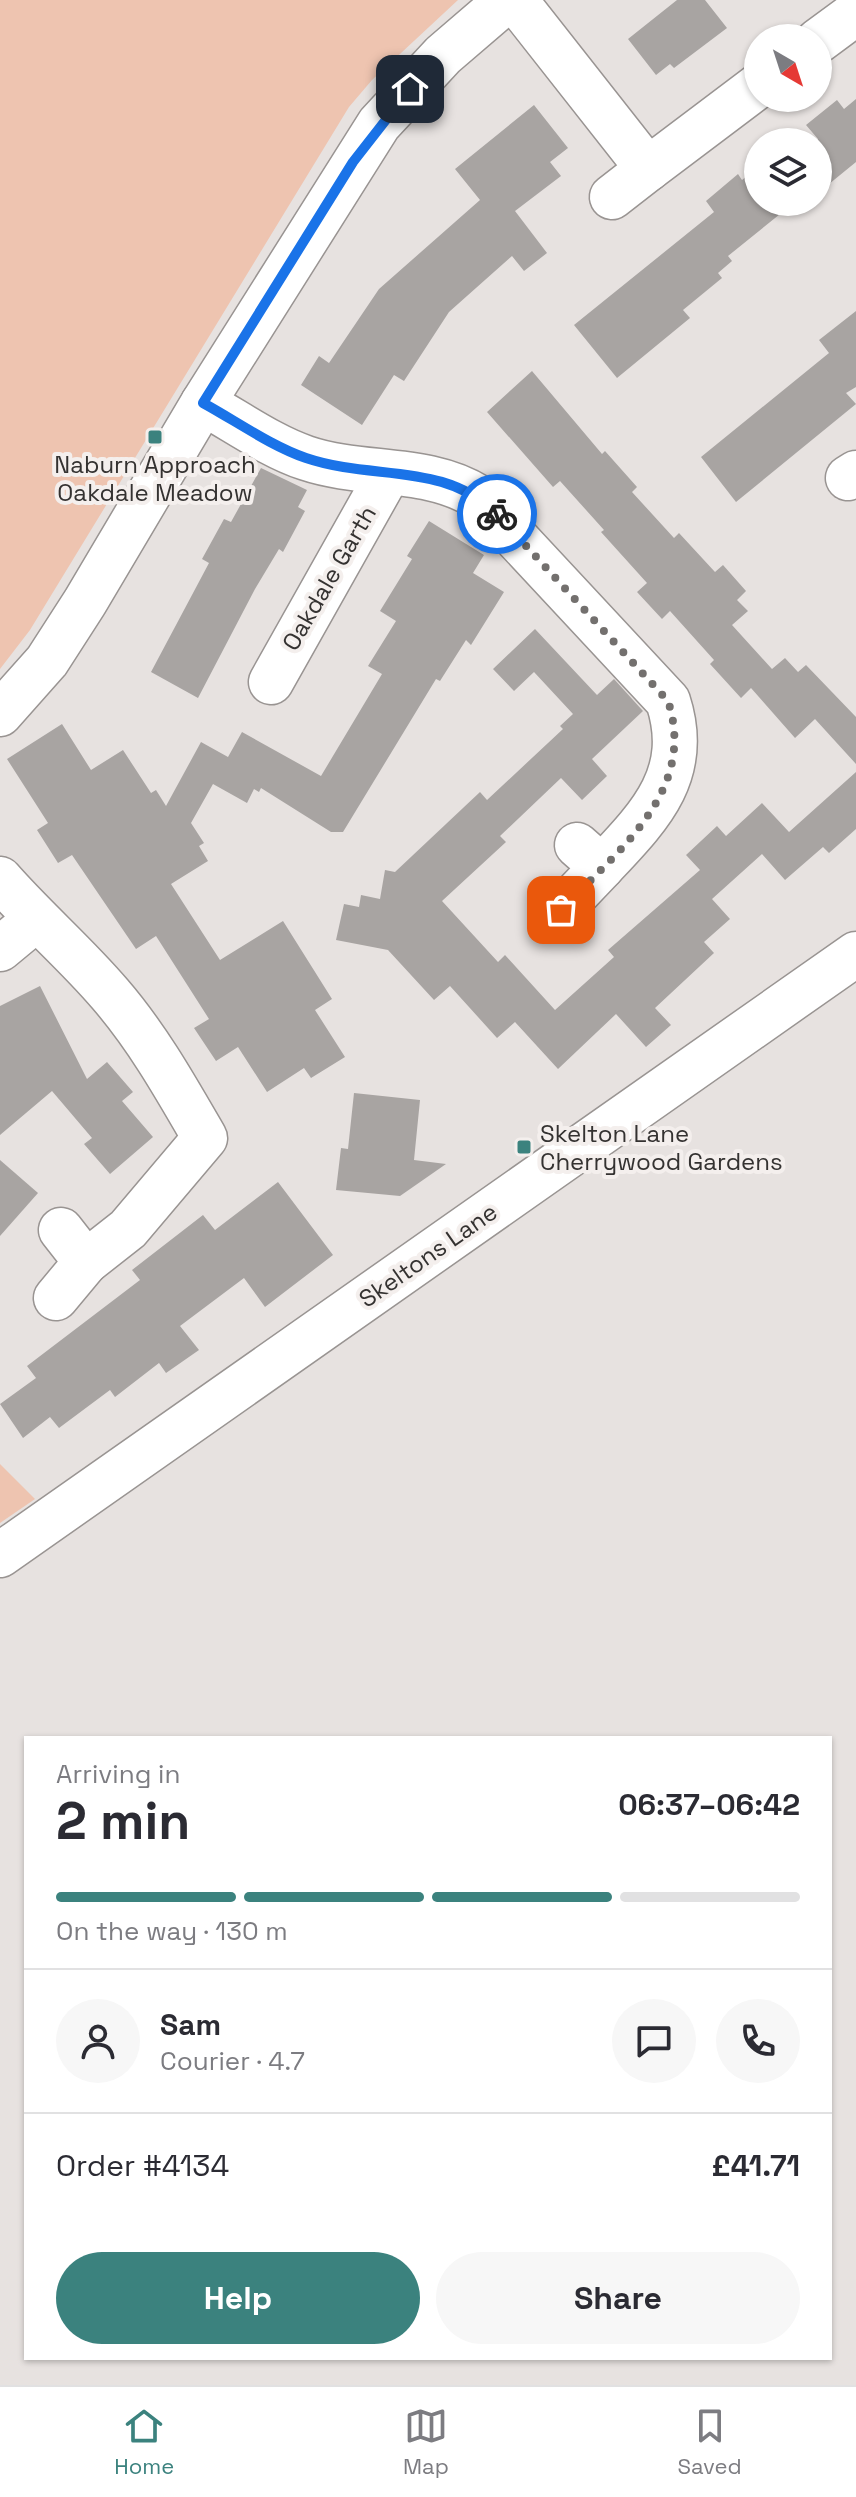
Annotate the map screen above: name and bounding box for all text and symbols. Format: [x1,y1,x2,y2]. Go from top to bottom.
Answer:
north arrow [744,24,832,112]
map controls [744,24,832,216]
pin [376,55,444,123]
icon: home [388,67,432,111]
button: layers [744,128,832,216]
marker: Naburn Approach Oakdale Meadow [146,428,164,446]
place label: Naburn Approach Oakdale Meadow [54,449,256,508]
courier [457,474,537,554]
icon: bike [475,492,519,536]
street label: Oakdale Garth [275,500,383,656]
pin [527,876,595,944]
icon: bag [539,888,583,932]
place label: Skelton Lane Cherrywood Gardens [540,1118,783,1177]
marker: Skelton Lane Cherrywood Gardens [515,1138,533,1156]
street label: Skeltons Lane [353,1196,503,1314]
text: Arriving in [56,1757,180,1791]
text: 06:37–06:42 [618,1785,800,1824]
text: 2 min [56,1788,190,1854]
text: On the way · 130 m [56,1914,288,1948]
button: person [56,1999,140,2083]
button: chat [612,1999,696,2083]
button: phone [716,1999,800,2083]
text: Sam [160,2005,221,2044]
text: Courier · 4.7 [160,2044,305,2078]
text: Order #4134 [56,2146,229,2185]
text: £41.71 [712,2146,800,2185]
button: Help [56,2252,420,2344]
button: Share [436,2252,800,2344]
tab: Home [114,2404,174,2480]
tab: Map [403,2404,449,2480]
tab: Saved [677,2404,742,2480]

